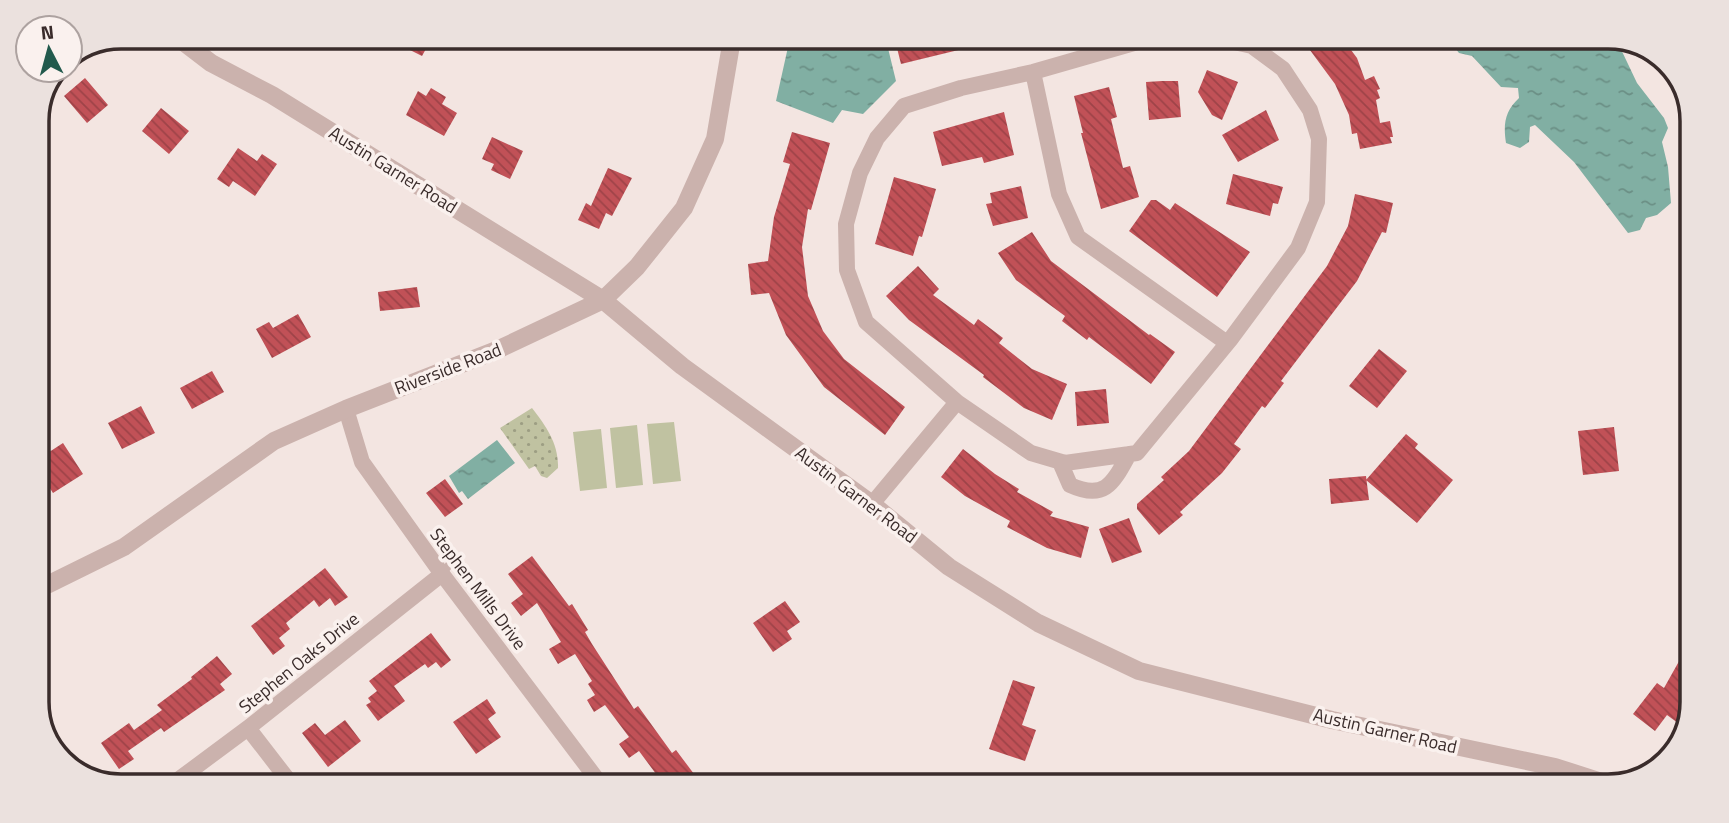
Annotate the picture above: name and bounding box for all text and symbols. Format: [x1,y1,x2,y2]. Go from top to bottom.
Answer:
north arrow [14,14,84,84]
text: N [39,16,55,47]
street label: Austin Garner Road [324,119,463,220]
street label: Riverside Road [390,336,505,401]
street label: Austin Garner Road [790,440,923,550]
street label: Stephen Mills Drive [424,522,533,655]
street label: Stephen Oaks Drive [233,606,365,720]
street label: Austin Garner Road [1311,701,1460,760]

